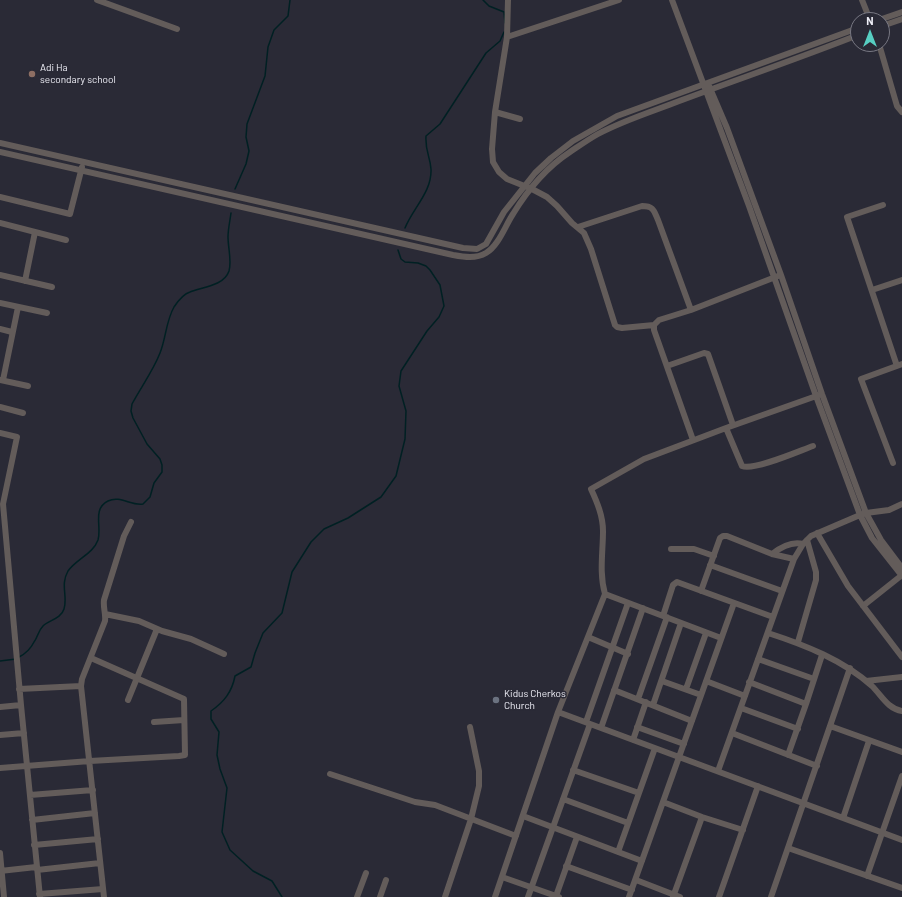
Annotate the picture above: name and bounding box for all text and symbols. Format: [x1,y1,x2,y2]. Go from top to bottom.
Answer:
north arrow [850,12,890,52]
text: N [866,14,874,27]
place label: Adi Ha secondary school [40,62,116,86]
marker: Adi Ha secondary school [27,69,37,79]
place label: Kidus Cherkos Church [504,688,566,712]
marker: Kidus Cherkos Church [491,695,501,705]

